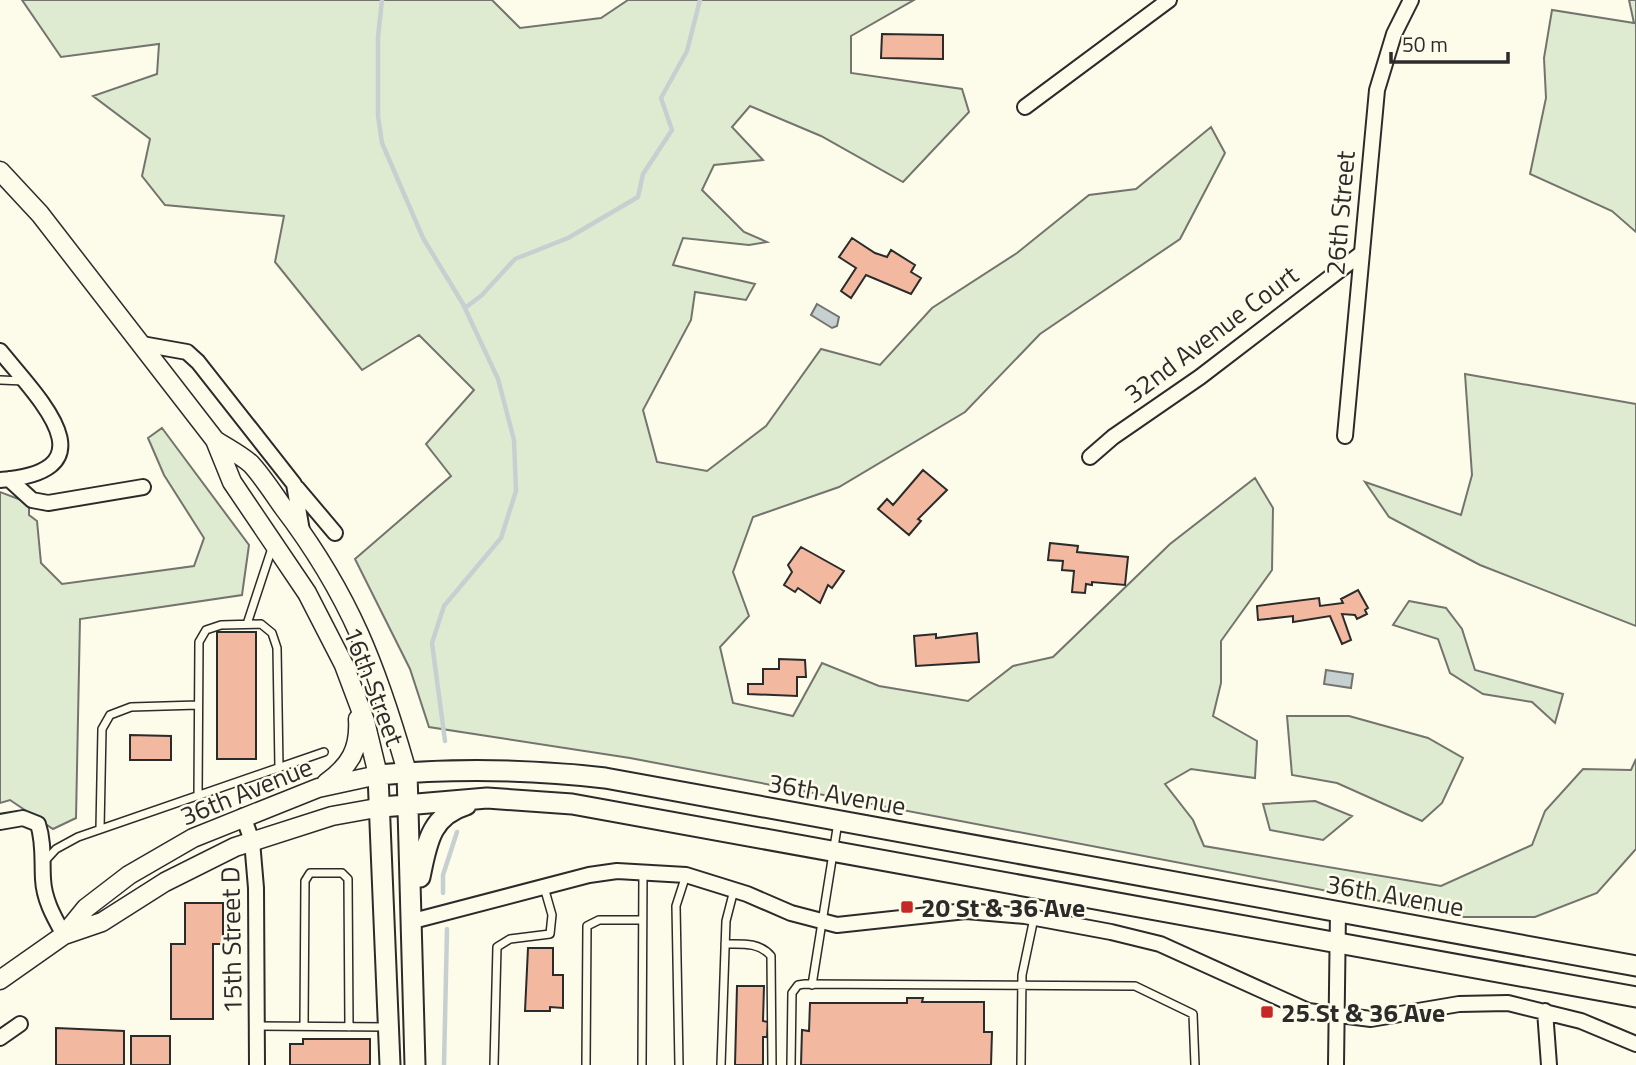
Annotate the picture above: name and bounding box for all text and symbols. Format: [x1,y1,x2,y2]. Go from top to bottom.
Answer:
scale bar [1391,21,1508,65]
text: 50 m [1402,28,1448,60]
street label: 26th Street [1315,149,1365,277]
street label: 32nd Avenue Court [1116,255,1306,413]
street label: 16th Street [333,621,415,751]
street label: 36th Avenue [174,747,318,835]
street label: 36th Avenue [765,763,909,825]
street label: 36th Avenue [1323,864,1467,926]
street label: 15th Street D [210,866,252,1014]
place label: 20 St & 36 Ave [921,888,1085,927]
marker: 20 St & 36 Ave [899,899,915,915]
place label: 25 St & 36 Ave [1281,993,1445,1032]
marker: 25 St & 36 Ave [1259,1004,1275,1020]

